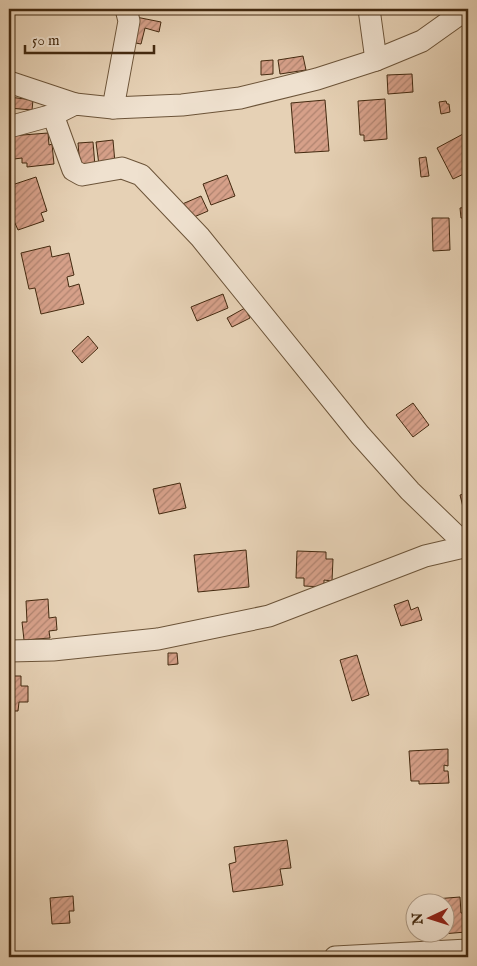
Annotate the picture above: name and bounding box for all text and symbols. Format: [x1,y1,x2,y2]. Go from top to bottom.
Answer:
scale bar [25,22,154,54]
text: 50 m [32,31,60,50]
north arrow [404,894,454,944]
text: N [409,912,427,927]

